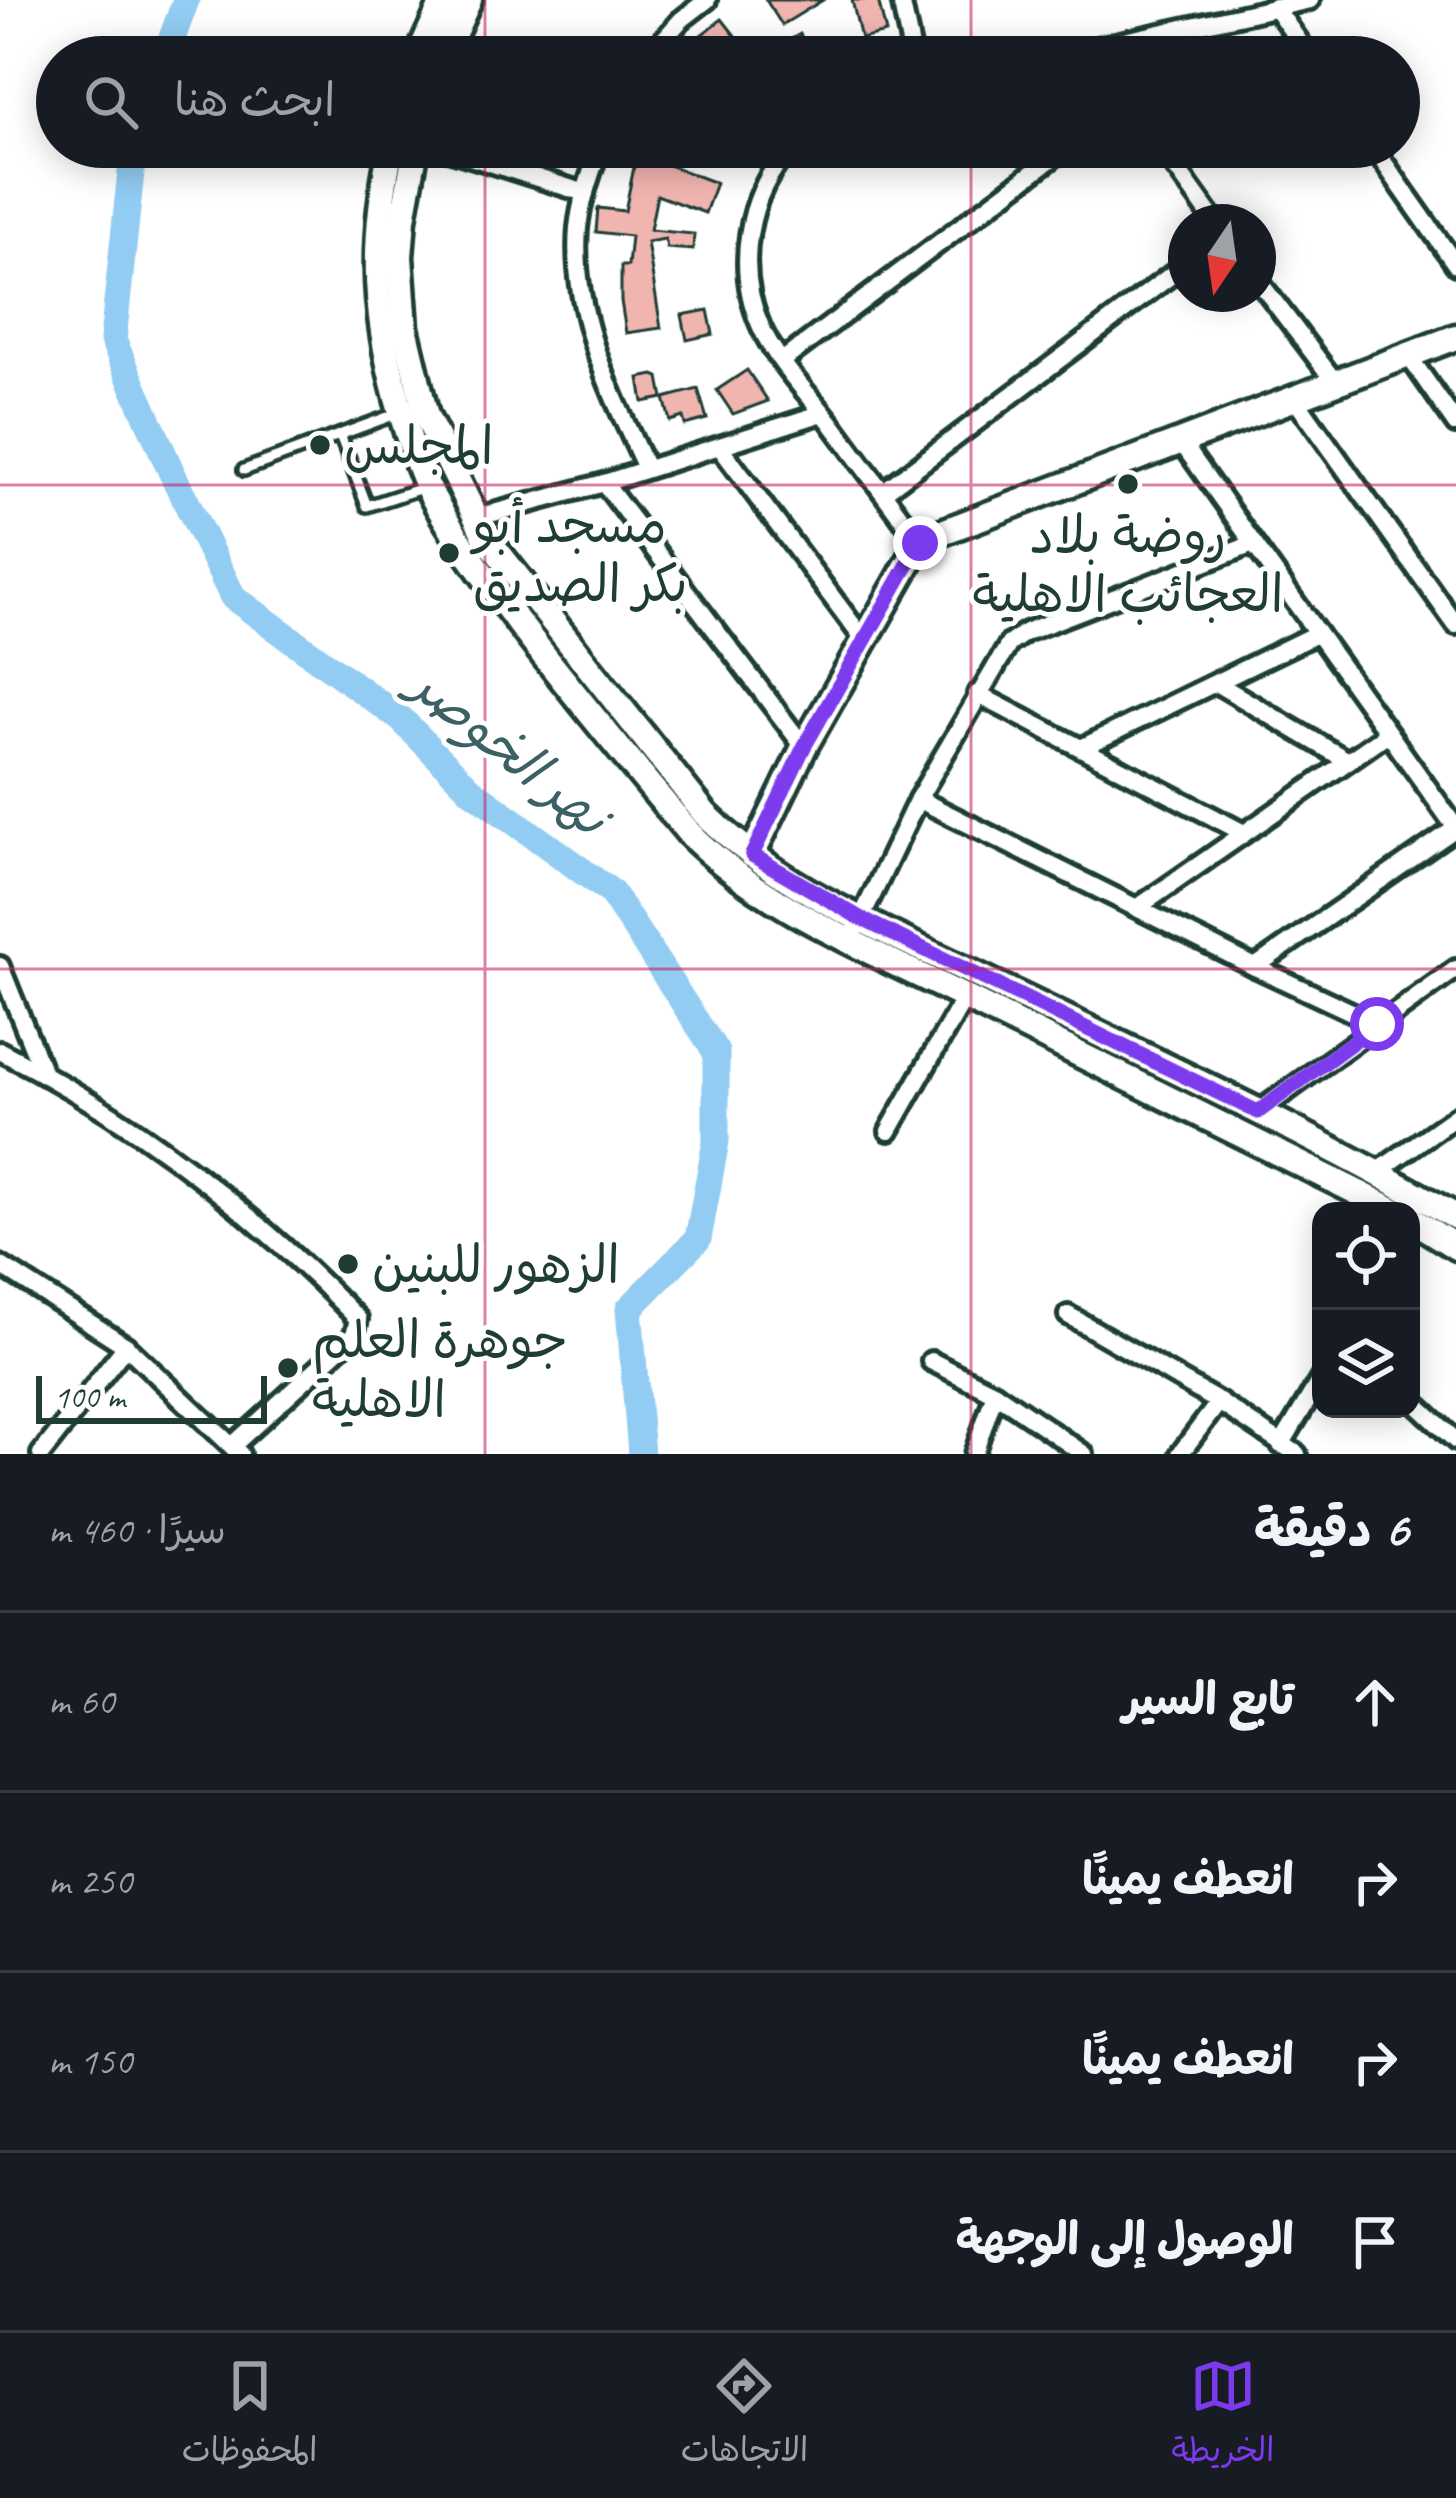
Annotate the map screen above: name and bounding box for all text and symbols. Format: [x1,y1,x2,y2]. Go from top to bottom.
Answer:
search box [36,36,1420,168]
icon: search [78,69,144,135]
text: ابحث هنا [174,72,335,129]
north arrow [1168,204,1276,312]
place label: المجلس [344,414,493,478]
marker: المجلس [307,432,333,458]
marker: روضة بلاد العجائب الاهلية [1115,471,1141,497]
place label: مسجد أبو بكر الصديق [469,493,688,616]
place label: روضة بلاد العجائب الاهلية [973,503,1283,626]
route end [893,516,947,570]
marker: مسجد أبو بكر الصديق [436,540,462,566]
water label: نهر الخوصر [393,647,627,854]
route start [1350,997,1404,1051]
map controls [1312,1202,1420,1418]
button: locate [1312,1202,1420,1310]
place label: الزهور للبنين [372,1233,620,1297]
marker: الزهور للبنين [335,1251,361,1277]
place label: جوهرة العلم الاهلية [312,1308,568,1431]
button: layers [1312,1310,1420,1418]
marker: جوهرة العلم الاهلية [275,1355,301,1381]
scale bar [36,1370,267,1423]
text: 100 m [54,1376,125,1418]
text: 6 دقيقة [1254,1497,1408,1561]
text: سيرًا · 460 m [48,1506,226,1555]
icon: ahead [1342,1669,1408,1735]
text: تابع السير [1123,1671,1294,1728]
text: 60 m [48,1677,114,1726]
icon: right [1342,1849,1408,1915]
text: انعطف يمينًا [1082,1851,1294,1908]
text: 250 m [48,1857,132,1906]
icon: right [1342,2029,1408,2095]
text: انعطف يمينًا [1082,2031,1294,2088]
text: 150 m [48,2037,132,2086]
icon: arrive [1342,2209,1408,2275]
text: الوصول إلى الوجهة [956,2211,1294,2268]
tab: المحفوظات [182,2353,318,2479]
tab: الاتجاهات [681,2353,808,2479]
tab: الخريطة [1171,2353,1274,2479]

